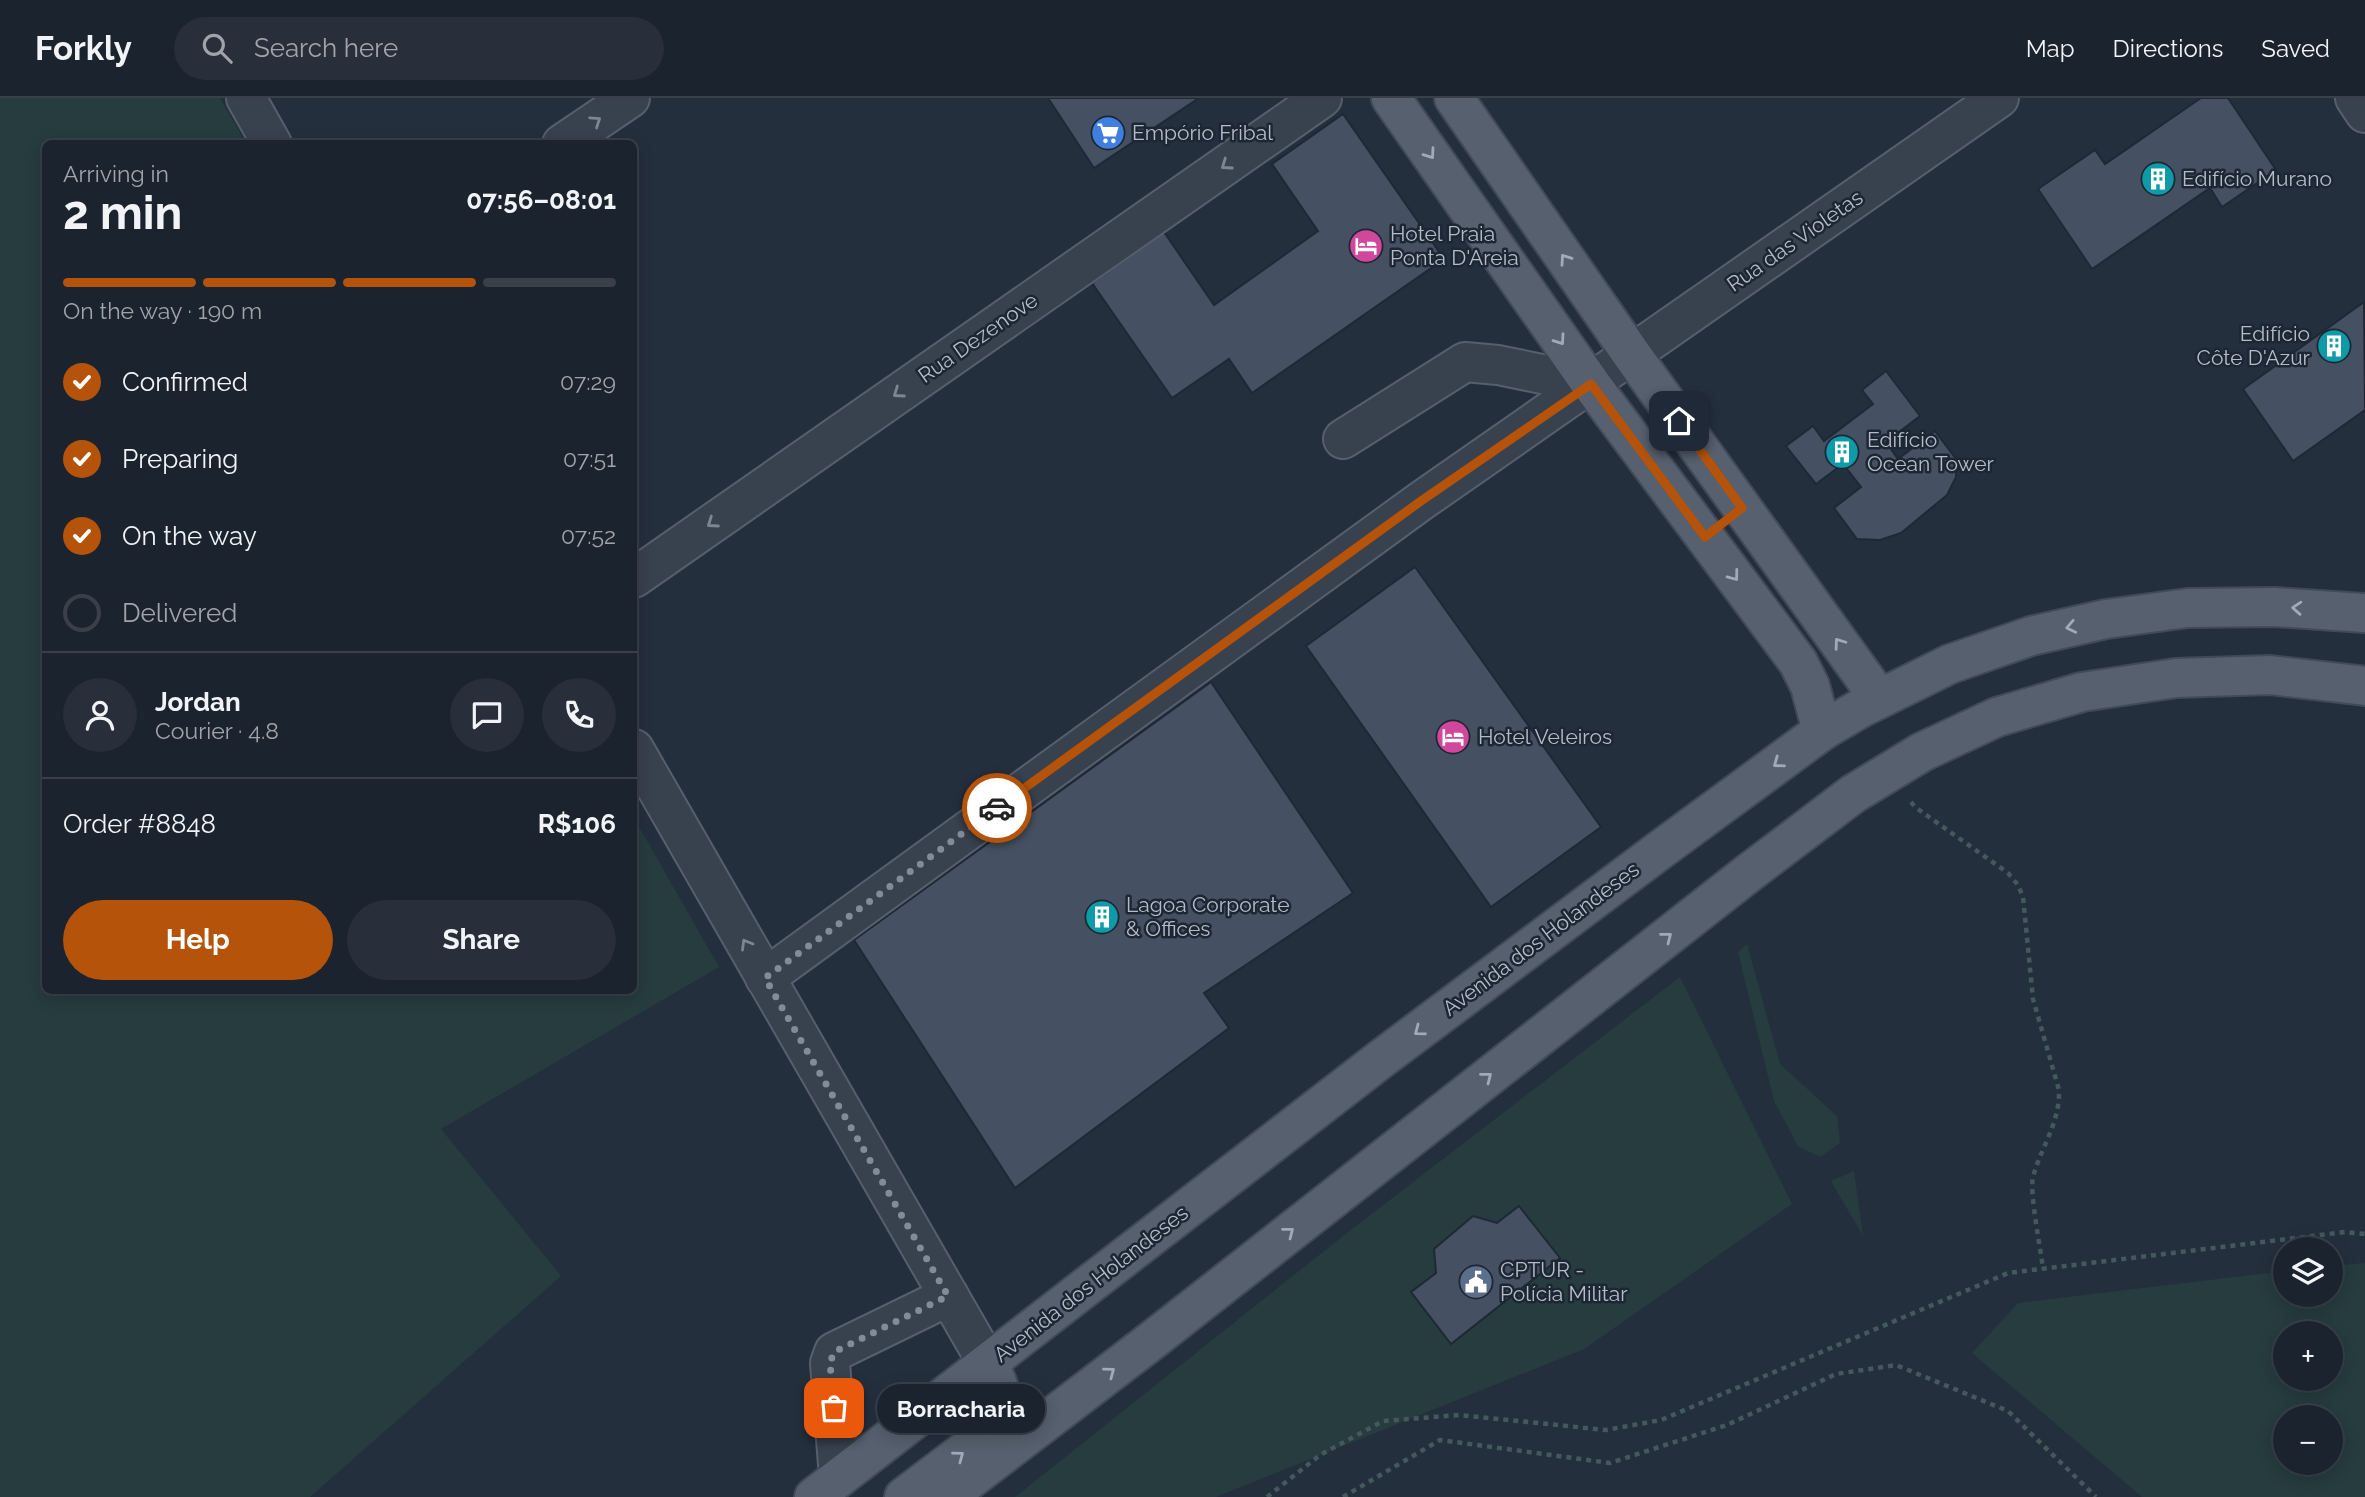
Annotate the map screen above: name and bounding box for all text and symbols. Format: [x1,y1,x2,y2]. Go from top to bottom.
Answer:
search box [174,17,664,80]
text: Forkly [35,29,132,68]
icon: search [198,29,236,67]
text: Search here [254,33,398,63]
text: Map [2026,34,2075,63]
text: Directions [2113,34,2223,63]
text: Saved [2261,34,2330,63]
supermarket icon: Empório Fribal [1089,114,1127,152]
one-way arrow [588,117,601,129]
place label: Empório Fribal [1132,120,1273,145]
one-way arrow [1422,146,1434,159]
one-way arrow [1221,157,1234,169]
text: Arriving in [63,160,169,187]
building icon: Edifício Murano [2139,160,2177,198]
place label: Edifício Murano [2182,166,2332,191]
street label: Rua das Violetas [1722,184,1867,297]
text: 07:56–08:01 [466,185,616,215]
text: 2 min [63,186,182,240]
place label: Hotel Praia Ponta D'Areia [1390,221,1519,270]
hotel icon: Hotel Praia Ponta D'Areia [1347,227,1385,265]
one-way arrow [1561,254,1573,267]
street label: Rua Dezenove [913,287,1042,388]
text: On the way · 190 m [63,297,262,324]
place label: Edifício Côte D'Azur [2197,321,2311,370]
building icon: Edifício Côte D'Azur [2315,327,2353,365]
one-way arrow [1552,332,1564,345]
icon: check [63,363,101,401]
text: Confirmed [122,367,248,397]
text: 07:29 [560,368,616,395]
one-way arrow [893,385,906,397]
pin [1649,391,1709,451]
icon: home [1660,402,1698,440]
place label: Edifício Ocean Tower [1867,427,1995,476]
building icon: Edifício Ocean Tower [1823,433,1861,471]
icon: check [63,440,101,478]
text: Preparing [122,444,238,474]
text: 07:51 [563,445,616,472]
one-way arrow [707,515,720,527]
icon: check [63,517,101,555]
text: On the way [122,521,257,551]
text: 07:52 [561,522,616,549]
one-way arrow [1725,568,1738,581]
text: Delivered [122,598,237,628]
one-way arrow [2291,601,2302,616]
one-way arrow [2065,619,2077,633]
one-way arrow [1835,638,1848,651]
button: person [63,678,137,752]
button: chat [450,678,524,752]
button: phone [542,678,616,752]
text: Jordan [155,687,241,717]
text: Courier · 4.8 [155,717,279,744]
hotel icon: Hotel Veleiros [1434,718,1472,756]
place label: Hotel Veleiros [1478,724,1612,749]
one-way arrow [1773,755,1786,767]
courier [962,773,1032,843]
icon: car [978,789,1016,827]
text: Order #8848 [63,809,216,839]
text: R$106 [538,809,616,839]
street label: Avenida dos Holandeses [1437,857,1644,1021]
place label: Lagoa Corporate & Offices [1126,892,1290,941]
building icon: Lagoa Corporate & Offices [1083,898,1121,936]
button: Help [63,900,333,980]
button: Share [347,900,616,980]
one-way arrow [1659,932,1671,945]
one-way arrow [741,938,754,951]
one-way arrow [1414,1022,1427,1035]
one-way arrow [1480,1072,1492,1085]
street label: Avenida dos Holandeses [989,1200,1193,1367]
one-way arrow [1282,1228,1294,1241]
map controls [2273,1237,2343,1475]
button: layers [2273,1237,2343,1307]
place label: CPTUR - Polícia Militar [1500,1257,1628,1306]
public building icon: CPTUR - Polícia Militar [1457,1263,1495,1301]
button: + [2273,1321,2343,1391]
one-way arrow [1102,1368,1115,1381]
pin [804,1378,864,1438]
callout: Borracharia [876,1384,1044,1432]
icon: bag [815,1389,853,1427]
text: Borracharia [897,1395,1025,1422]
button: − [2273,1405,2343,1475]
one-way arrow [951,1451,963,1464]

